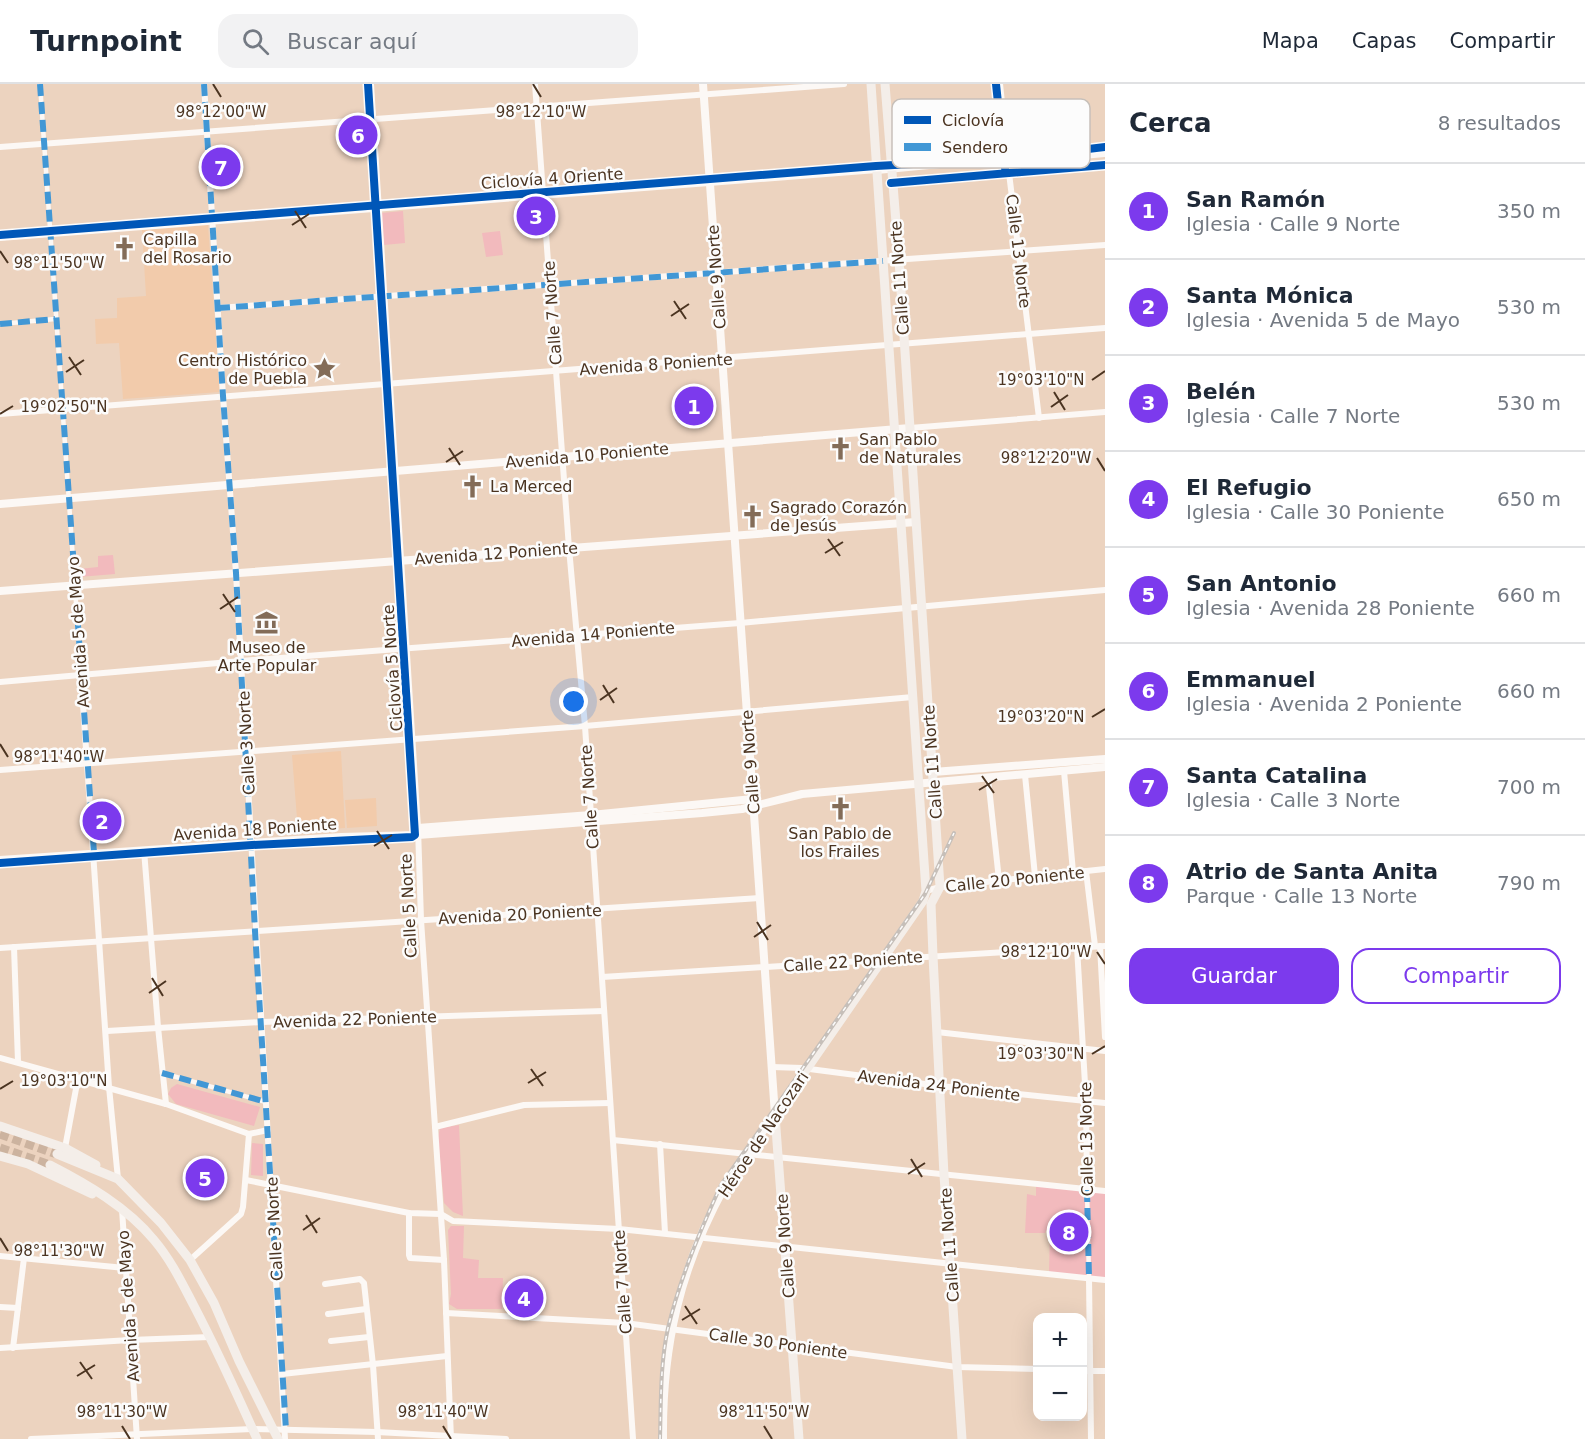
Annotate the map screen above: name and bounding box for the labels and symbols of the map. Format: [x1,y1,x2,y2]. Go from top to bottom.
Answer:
legend [892,99,1090,168]
text: 98°12'00"W [176,103,266,121]
text: 98°12'10"W [496,103,586,121]
text: Ciclovía [942,111,1004,130]
pin: 6 [338,112,378,158]
text: Sendero [942,138,1008,157]
pin: 7 [202,144,240,190]
street label: Ciclovía 4 Oriente [480,164,624,193]
street label: Calle 13 Norte [1002,193,1035,309]
pin: 3 [516,194,556,238]
street label: Calle 11 Norte [886,220,913,336]
street label: Calle 9 Norte [703,224,730,330]
place label: Capilla del Rosario [143,230,232,267]
church icon: Capilla del Rosario [112,235,138,261]
text: 98°11'50"W [14,254,104,272]
street label: Calle 7 Norte [539,260,566,366]
street label: Avenida 8 Poniente [579,350,733,379]
place label: Centro Histórico de Puebla [178,351,307,388]
place icon: Centro Histórico de Puebla [312,356,338,382]
text: 19°03'10"N [997,371,1085,389]
pin: 1 [674,384,714,428]
text: 19°02'50"N [20,398,108,416]
place label: San Pablo de Naturales [859,430,961,467]
church icon: San Pablo de Naturales [828,435,854,461]
street label: Avenida 10 Poniente [505,439,670,472]
text: 98°12'20"W [1001,449,1091,467]
church icon: La Merced [459,473,485,499]
place label: La Merced [490,477,572,496]
place label: Sagrado Corazón de Jesús [770,498,907,535]
church icon: Sagrado Corazón de Jesús [739,503,765,529]
street label: Avenida 12 Poniente [414,538,578,569]
street label: Avenida 5 de Mayo [64,555,93,709]
street label: Ciclovía 5 Norte [379,604,406,732]
museum icon: Museo de Arte Popular [254,609,280,635]
street label: Avenida 14 Poniente [511,618,676,651]
place label: Museo de Arte Popular [218,638,317,675]
your location [559,687,588,716]
street label: Calle 3 Norte [234,690,259,796]
street label: Calle 11 Norte [919,704,946,820]
text: 19°03'20"N [997,708,1085,726]
street label: Calle 9 Norte [737,709,764,815]
street label: Calle 7 Norte [576,744,603,850]
text: 98°11'40"W [14,748,104,766]
church icon: San Pablo de los Frailes [827,795,853,821]
pin: 2 [82,798,122,844]
street label: Avenida 18 Poniente [173,814,337,845]
place label: San Pablo de los Frailes [788,824,892,861]
street label: Calle 5 Norte [396,853,421,959]
street label: Calle 20 Poniente [945,863,1086,896]
street label: Avenida 20 Poniente [438,901,602,928]
text: 98°12'10"W [1001,943,1091,961]
street label: Calle 22 Poniente [783,947,923,976]
street label: Avenida 22 Poniente [273,1007,437,1032]
text: 19°03'30"N [997,1045,1085,1063]
street label: Avenida 24 Poniente [856,1066,1021,1105]
street label: Héroe de Nacozari [714,1068,813,1201]
text: 19°03'10"N [20,1072,108,1090]
street label: Calle 13 Norte [1076,1081,1097,1196]
pin: 5 [186,1156,224,1200]
street label: Calle 3 Norte [262,1176,287,1282]
street label: Calle 11 Norte [936,1187,963,1303]
street label: Calle 9 Norte [772,1193,799,1299]
pin: 8 [1050,1210,1088,1254]
street label: Avenida 5 de Mayo [114,1229,143,1383]
street label: Calle 7 Norte [609,1229,636,1335]
text: 98°11'30"W [14,1242,104,1260]
pin: 4 [504,1276,544,1320]
street label: Calle 30 Poniente [707,1324,848,1363]
text: 98°11'30"W [77,1403,167,1421]
text: 98°11'40"W [398,1403,488,1421]
text: 98°11'50"W [719,1403,809,1421]

